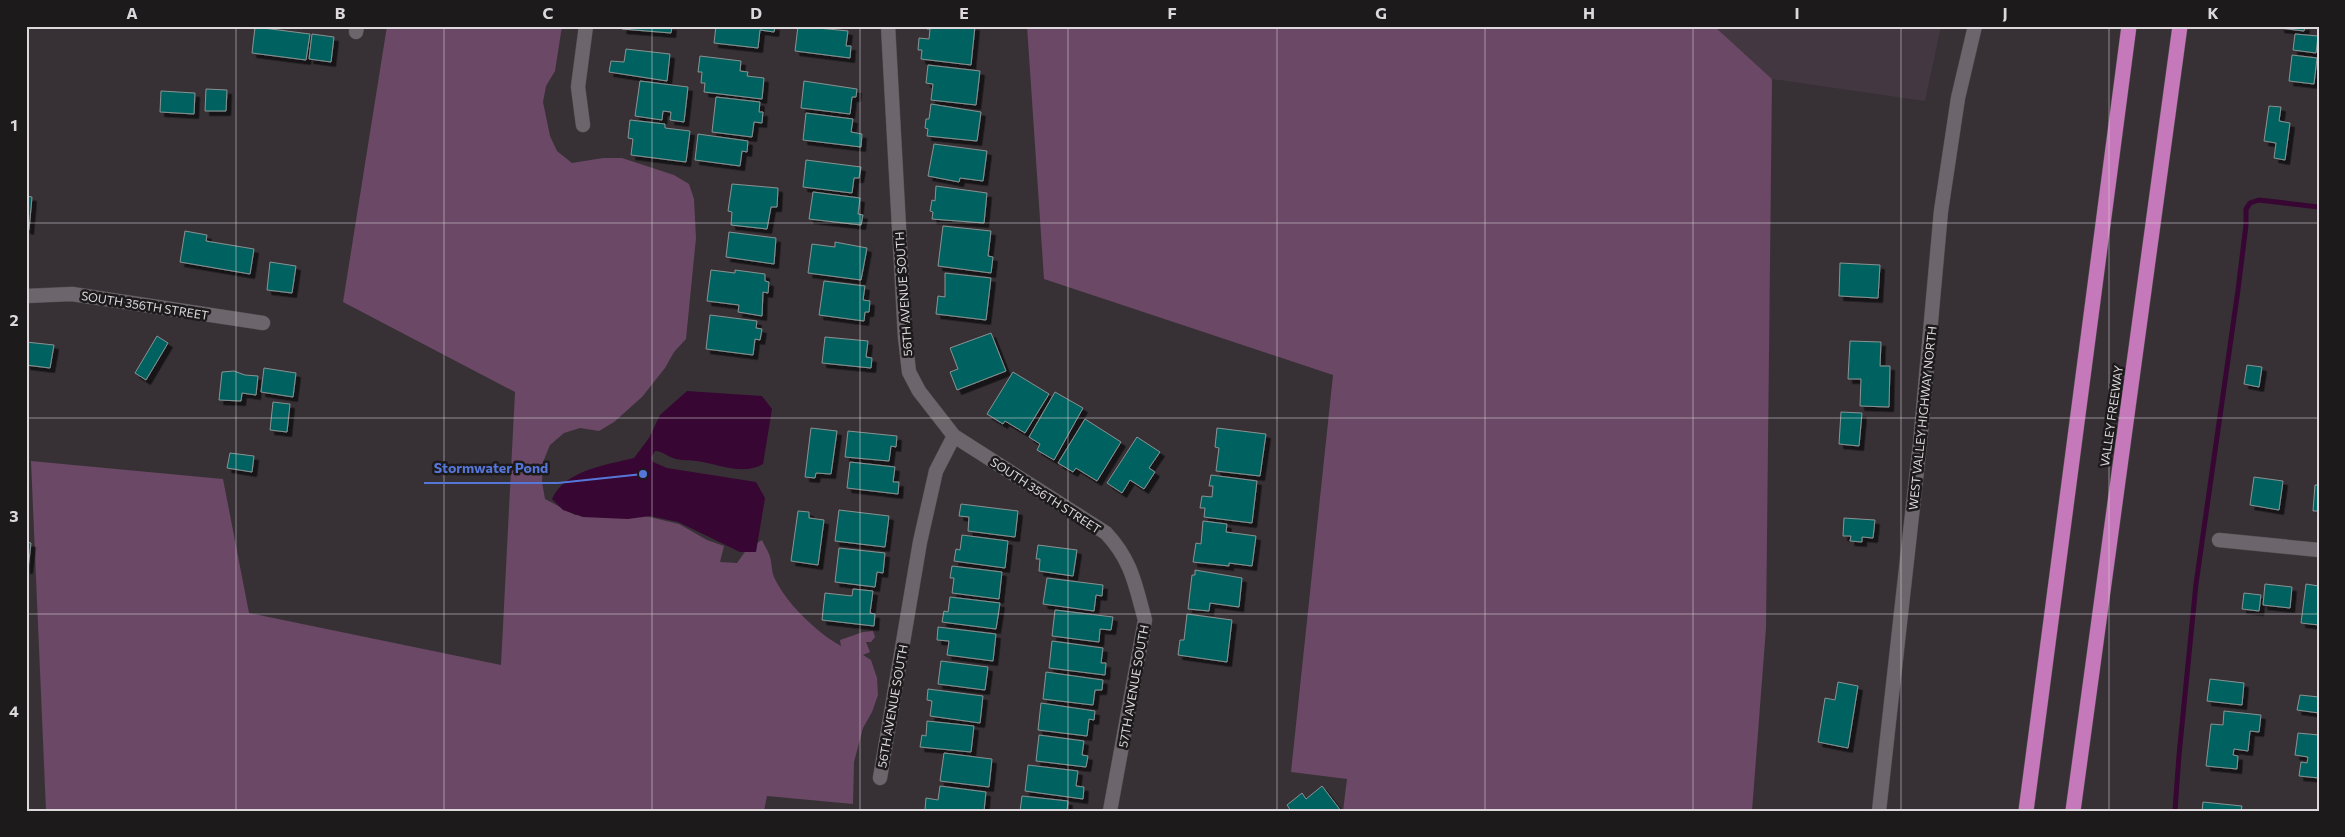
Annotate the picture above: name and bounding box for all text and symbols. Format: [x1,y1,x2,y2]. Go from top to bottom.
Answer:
text: A [126,3,138,22]
text: B [335,3,346,22]
text: C [543,3,554,22]
text: D [750,3,762,22]
text: E [959,3,969,22]
text: F [1167,3,1177,22]
text: G [1375,3,1387,22]
text: H [1583,3,1595,22]
text: I [1794,3,1800,22]
text: J [2002,3,2008,22]
text: K [2207,3,2219,22]
text: 1 [10,115,18,134]
street label: 56TH AVENUE SOUTH [892,231,914,357]
street label: SOUTH 356TH STREET [80,288,210,322]
text: 2 [9,310,19,329]
street label: WEST VALLEY HIGHWAY NORTH [1905,325,1939,511]
street label: VALLEY FREEWAY [2097,364,2125,468]
callout: Stormwater Pond [424,454,558,483]
street label: SOUTH 356TH STREET [988,454,1104,536]
text: Stormwater Pond [434,459,548,476]
text: 3 [9,506,19,525]
street label: 57TH AVENUE SOUTH [1115,623,1151,749]
street label: 56TH AVENUE SOUTH [874,643,910,769]
text: 4 [9,701,19,720]

